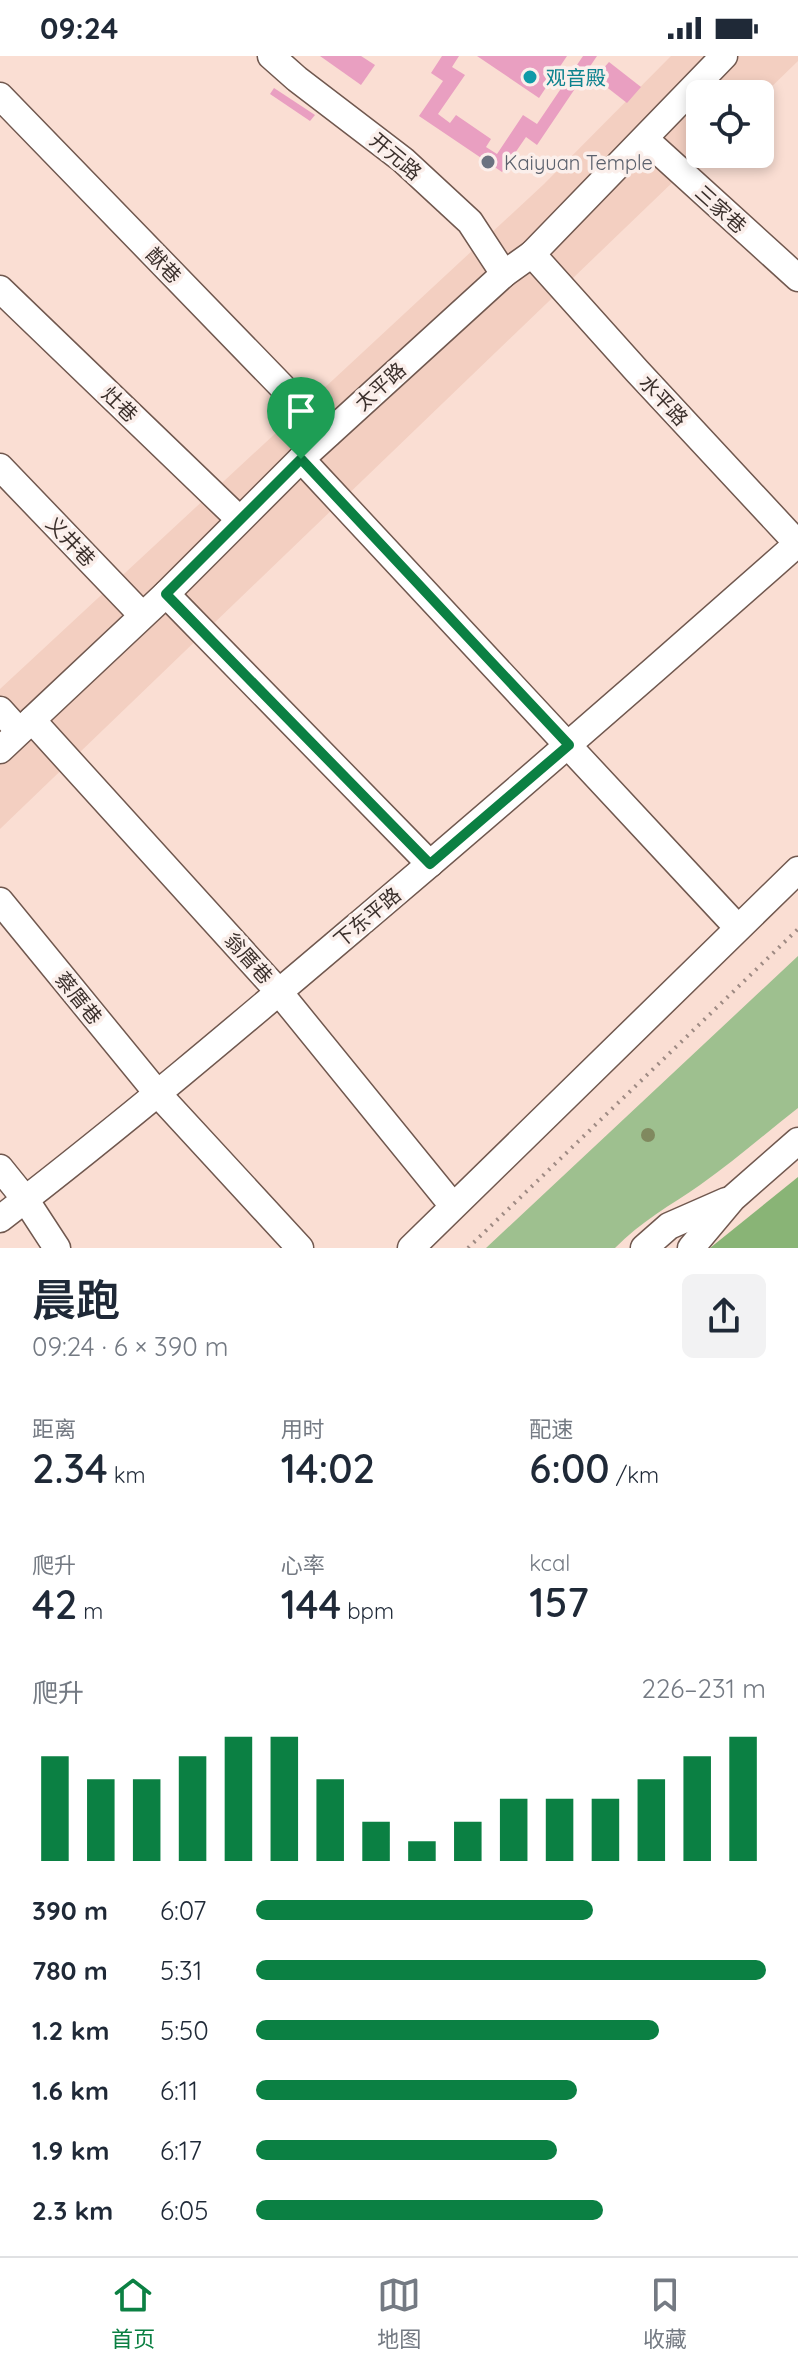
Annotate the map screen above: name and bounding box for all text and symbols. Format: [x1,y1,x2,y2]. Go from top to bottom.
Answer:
text: 09:24 [40,9,118,47]
place label: 观音殿 [546,65,606,90]
marker: 观音殿 [521,68,539,86]
map controls [686,80,774,168]
button: locate [686,80,774,168]
street label: 开元路 [365,127,427,185]
place label: Kaiyuan Temple [504,150,653,175]
marker: Kaiyuan Temple [479,153,497,171]
street label: 三家巷 [690,180,752,238]
street label: 猷巷 [141,242,187,288]
street label: 太平路 [349,357,411,415]
street label: 水平路 [634,370,694,430]
pin [267,377,335,459]
street label: 灶巷 [97,381,143,427]
icon: arrive [279,389,323,433]
street label: 义井巷 [41,511,101,571]
street label: 下东平路 [328,882,406,952]
street label: 翁厝巷 [220,927,278,989]
street label: 蔡厝巷 [50,967,108,1029]
text: 晨跑 [32,1272,120,1327]
button: share [682,1274,766,1358]
text: 09:24 · 6 × 390 m [32,1330,228,1363]
text: 距离 [32,1415,76,1443]
text: 用时 [281,1415,325,1443]
text: 配速 [529,1415,573,1443]
text: 2.34 [32,1443,108,1493]
text: 14:02 [281,1443,375,1493]
text: 6:00 [529,1443,610,1493]
text: km [108,1461,145,1489]
text: /km [610,1461,659,1489]
text: kcal [529,1549,570,1577]
text: 爬升 [32,1551,76,1579]
text: 心率 [281,1551,325,1579]
text: 157 [529,1577,589,1627]
text: 42 [32,1579,77,1629]
text: 144 [281,1579,341,1629]
text: m [77,1597,103,1625]
text: bpm [341,1597,394,1625]
text: 226–231 m [641,1672,766,1705]
text: 爬升 [32,1676,84,1709]
text: 390 m [32,1894,108,1927]
text: 6:07 [160,1894,206,1927]
text: 780 m [32,1954,108,1987]
text: 5:31 [160,1954,202,1987]
text: 1.2 km [32,2014,109,2047]
text: 5:50 [160,2014,209,2047]
text: 1.6 km [32,2074,109,2107]
text: 6:11 [160,2074,198,2107]
text: 1.9 km [32,2134,109,2167]
text: 6:17 [160,2134,202,2167]
text: 2.3 km [32,2194,113,2227]
text: 6:05 [160,2194,209,2227]
tab: 首页 [111,2273,155,2353]
tab: 地图 [377,2273,421,2353]
tab: 收藏 [643,2273,687,2353]

